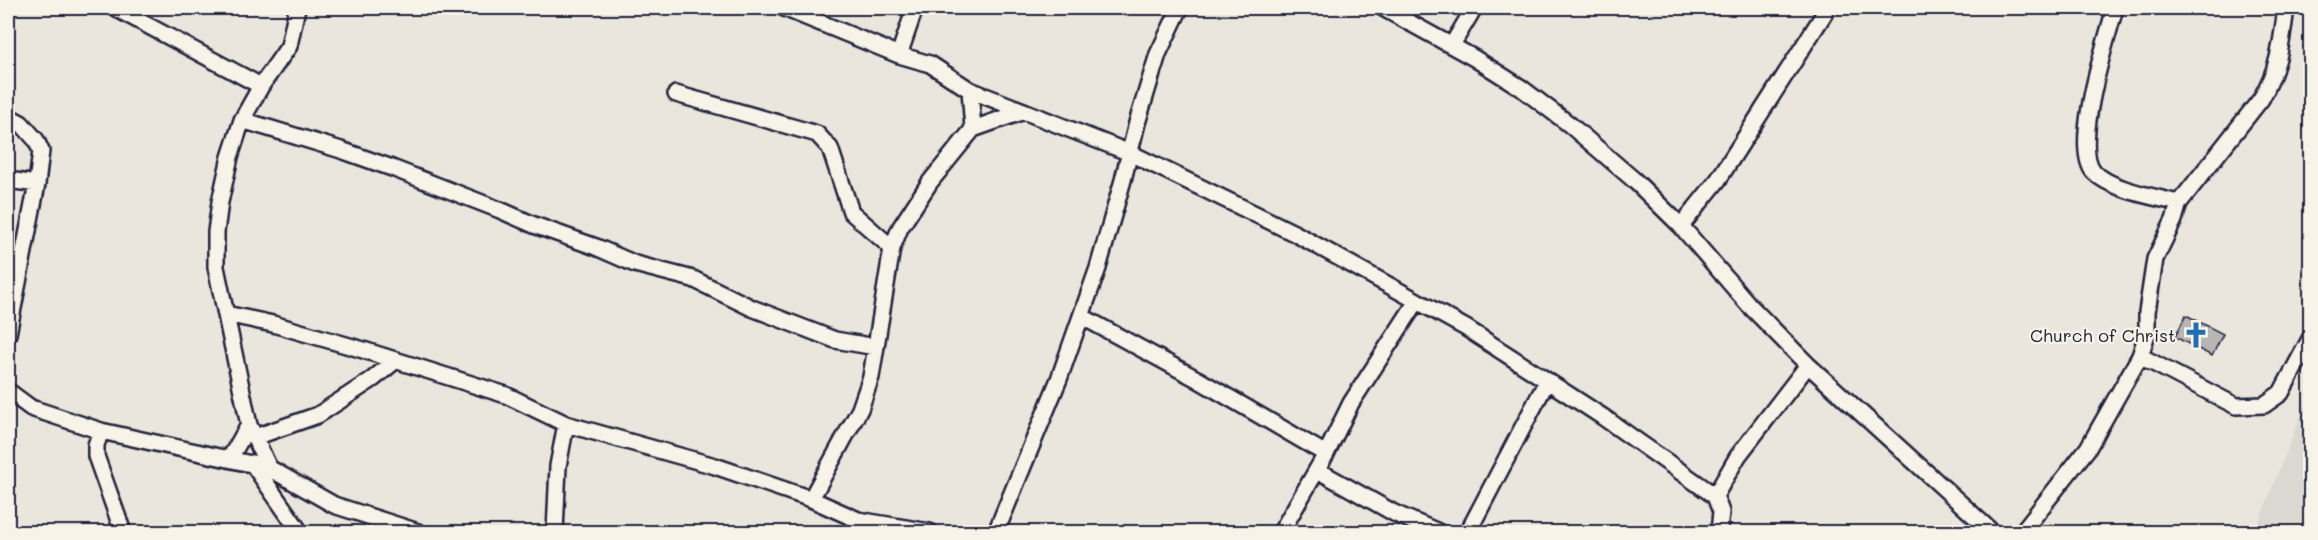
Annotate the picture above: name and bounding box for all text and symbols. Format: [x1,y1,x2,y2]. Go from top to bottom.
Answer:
church icon: Church of Christ [2181,320,2211,350]
place label: Church of Christ [2030,323,2176,347]

